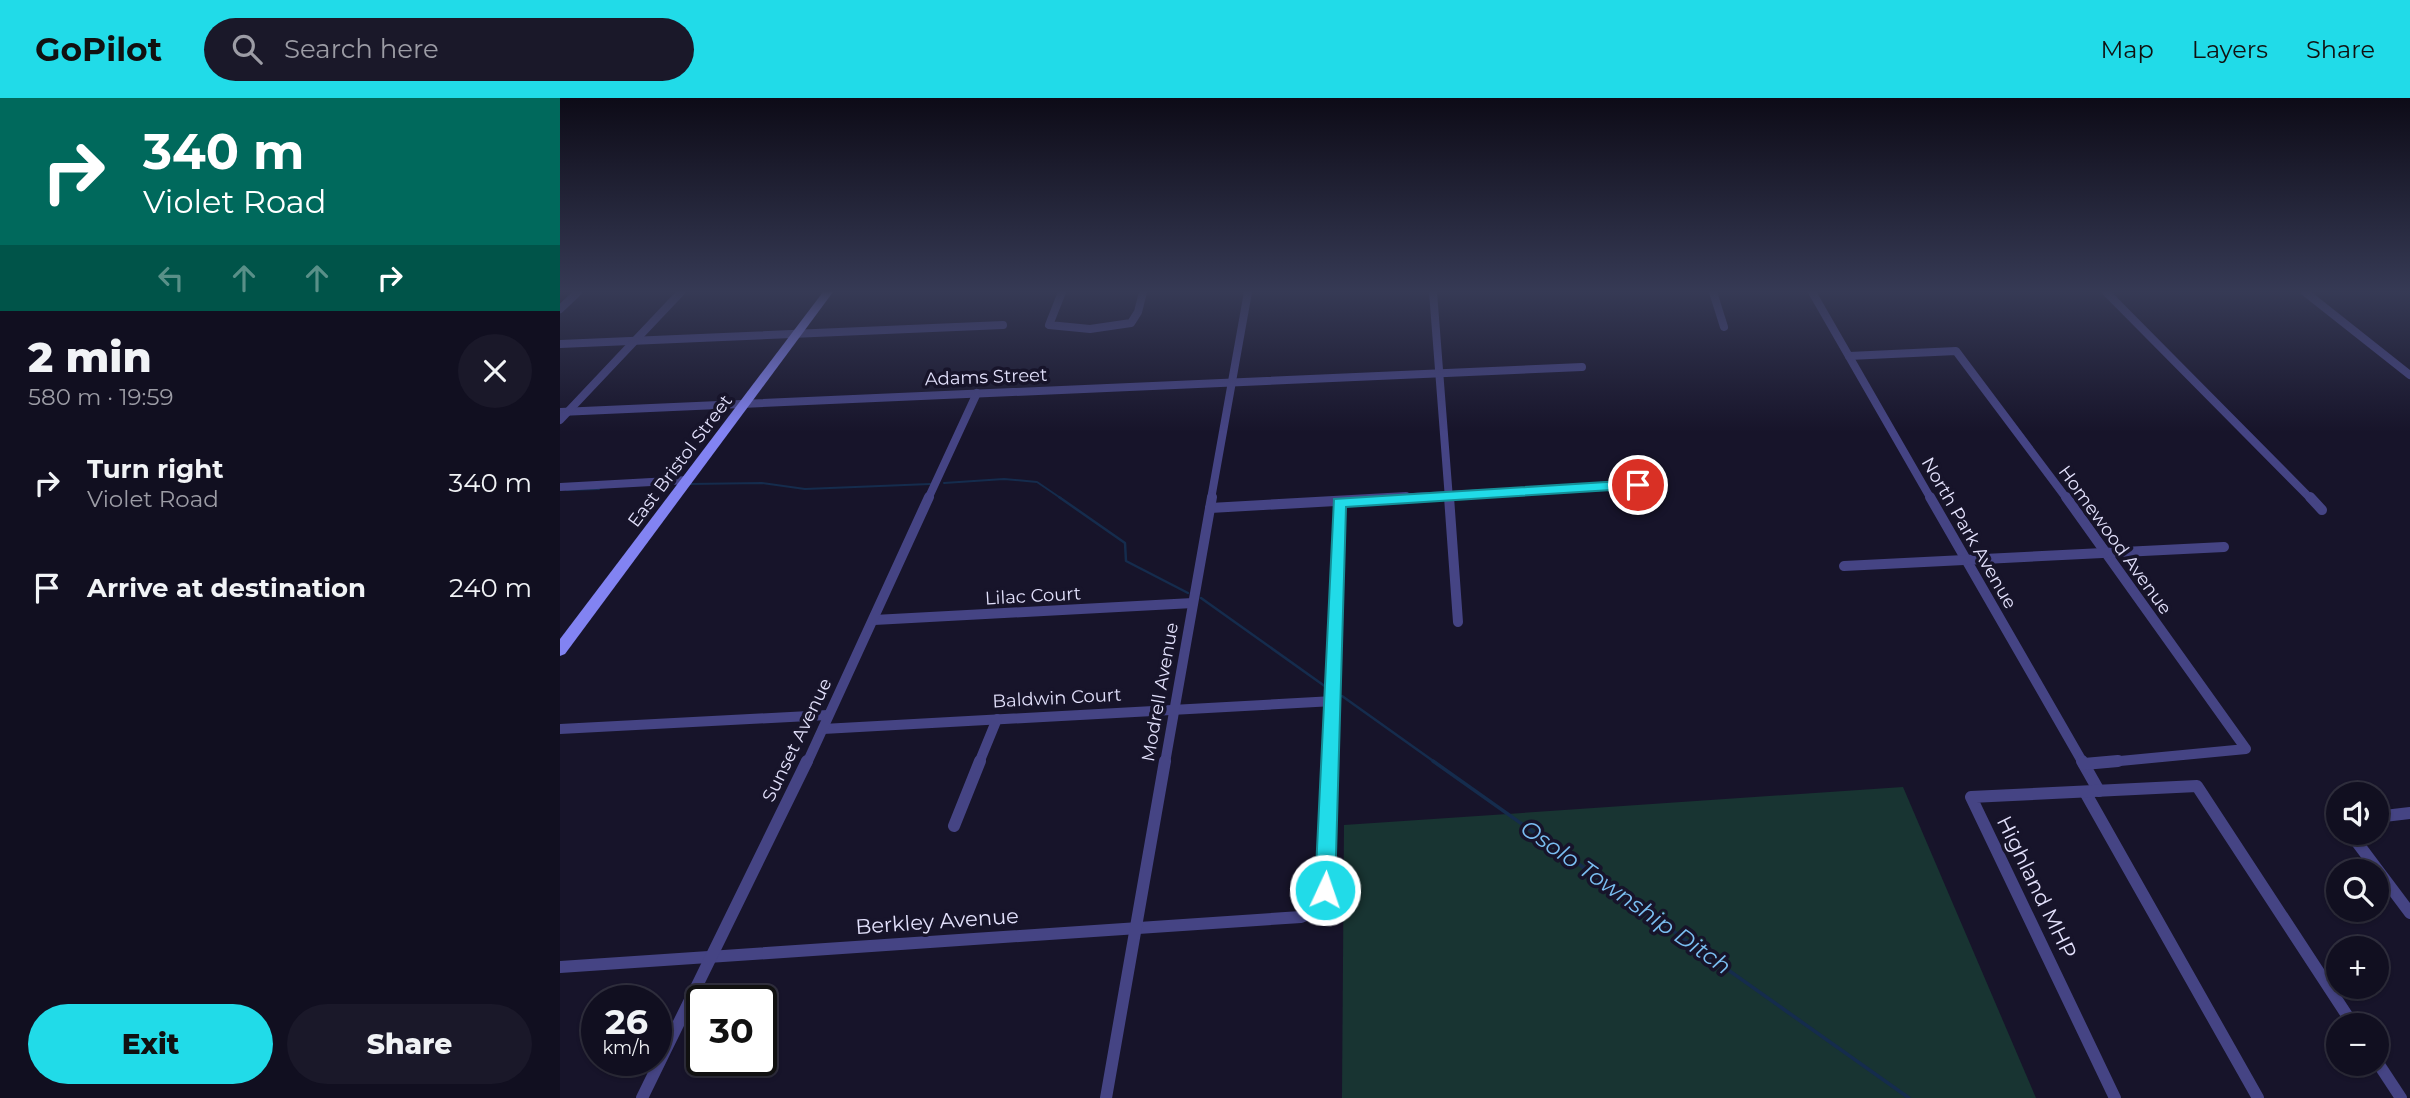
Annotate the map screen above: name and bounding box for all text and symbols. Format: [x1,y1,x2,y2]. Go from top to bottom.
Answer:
search box [204,18,694,81]
text: GoPilot [35,29,162,69]
icon: search [228,30,266,68]
text: Search here [284,33,439,65]
text: Map [2100,35,2154,64]
text: Layers [2192,35,2268,64]
text: Share [2306,35,2375,64]
text: 340 m [143,122,304,181]
icon: right [28,126,119,217]
text: Violet Road [143,182,326,221]
icon: left [152,259,190,297]
icon: ahead [225,259,263,297]
icon: ahead [298,259,336,297]
icon: right [371,259,409,297]
text: 2 min [28,331,152,383]
button: close [458,334,532,408]
street label: Adams Street [924,364,1048,390]
text: 580 m · 19:59 [28,383,173,411]
street label: East Bristol Street [623,391,737,531]
text: Turn right [87,453,223,485]
street label: North Park Avenue [1917,453,2021,613]
pin [1608,455,1668,515]
street label: Homewood Avenue [2054,461,2176,619]
icon: right [28,464,66,502]
icon: arrive [1619,466,1657,504]
text: 340 m [449,467,532,499]
text: Violet Road [87,485,219,513]
icon: arrive [28,569,66,607]
text: Arrive at destination [87,572,366,604]
text: 240 m [449,572,532,604]
street label: Lilac Court [984,582,1082,610]
street label: Modrell Avenue [1137,621,1183,763]
street label: Sunset Avenue [758,674,837,805]
street label: Baldwin Court [992,684,1122,712]
map controls [2326,782,2389,1076]
button: sound [2326,782,2389,845]
street label: Highland MHP [1992,812,2082,962]
water label: Osolo Township Ditch [1515,814,1737,980]
position arrow [1288,853,1362,927]
button: search [2326,859,2389,922]
street label: Berkley Avenue [854,903,1020,939]
button: + [2326,936,2389,999]
speed limit sign: 30 [686,985,777,1076]
text: 26 [605,1000,648,1043]
button: Exit [28,1004,273,1084]
button: Share [287,1004,532,1084]
button: − [2326,1013,2389,1076]
text: km/h [602,1037,651,1059]

